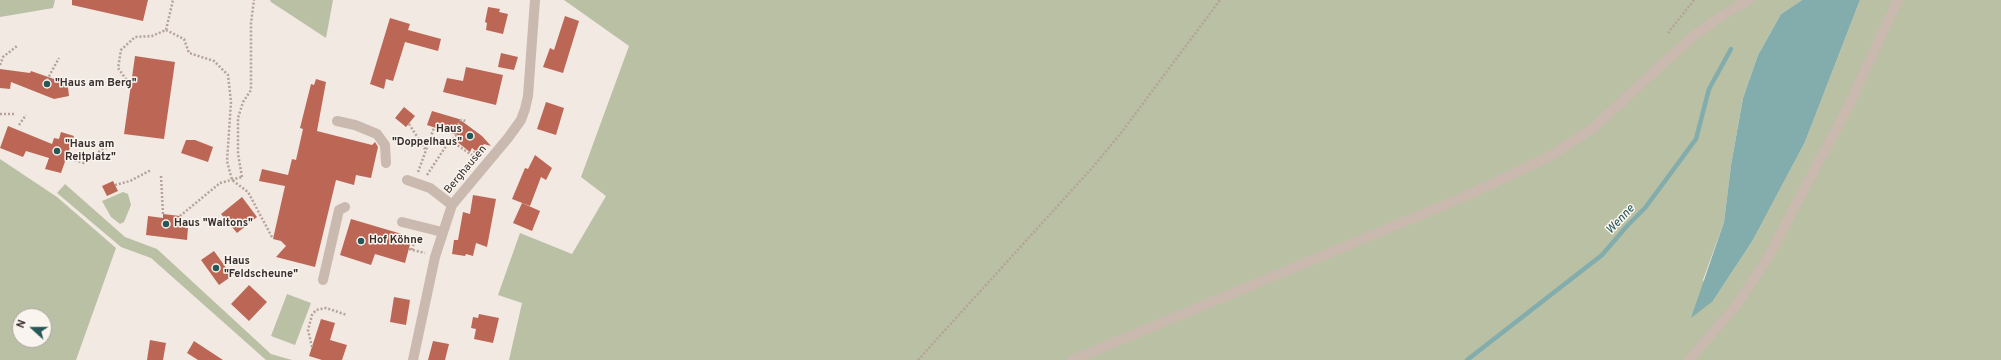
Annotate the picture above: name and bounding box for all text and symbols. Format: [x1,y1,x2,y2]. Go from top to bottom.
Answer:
place label: "Haus am Berg" [55,77,137,91]
marker: "Haus am Berg" [42,79,52,89]
place label: Haus "Doppelhaus" [392,123,462,149]
marker: Haus "Doppelhaus" [465,131,475,141]
place label: "Haus am Reitplatz" [65,138,116,164]
street label: Berghausen [442,143,490,197]
marker: "Haus am Reitplatz" [52,146,62,156]
water label: Wenne [1604,202,1638,238]
place label: Haus "Waltons" [174,217,253,231]
marker: Haus "Waltons" [161,219,171,229]
place label: Hof Köhne [369,234,423,248]
marker: Hof Köhne [356,236,366,246]
place label: Haus "Feldscheune" [224,255,298,281]
marker: Haus "Feldscheune" [211,263,221,273]
north arrow [12,308,52,348]
text: N [14,318,30,330]

